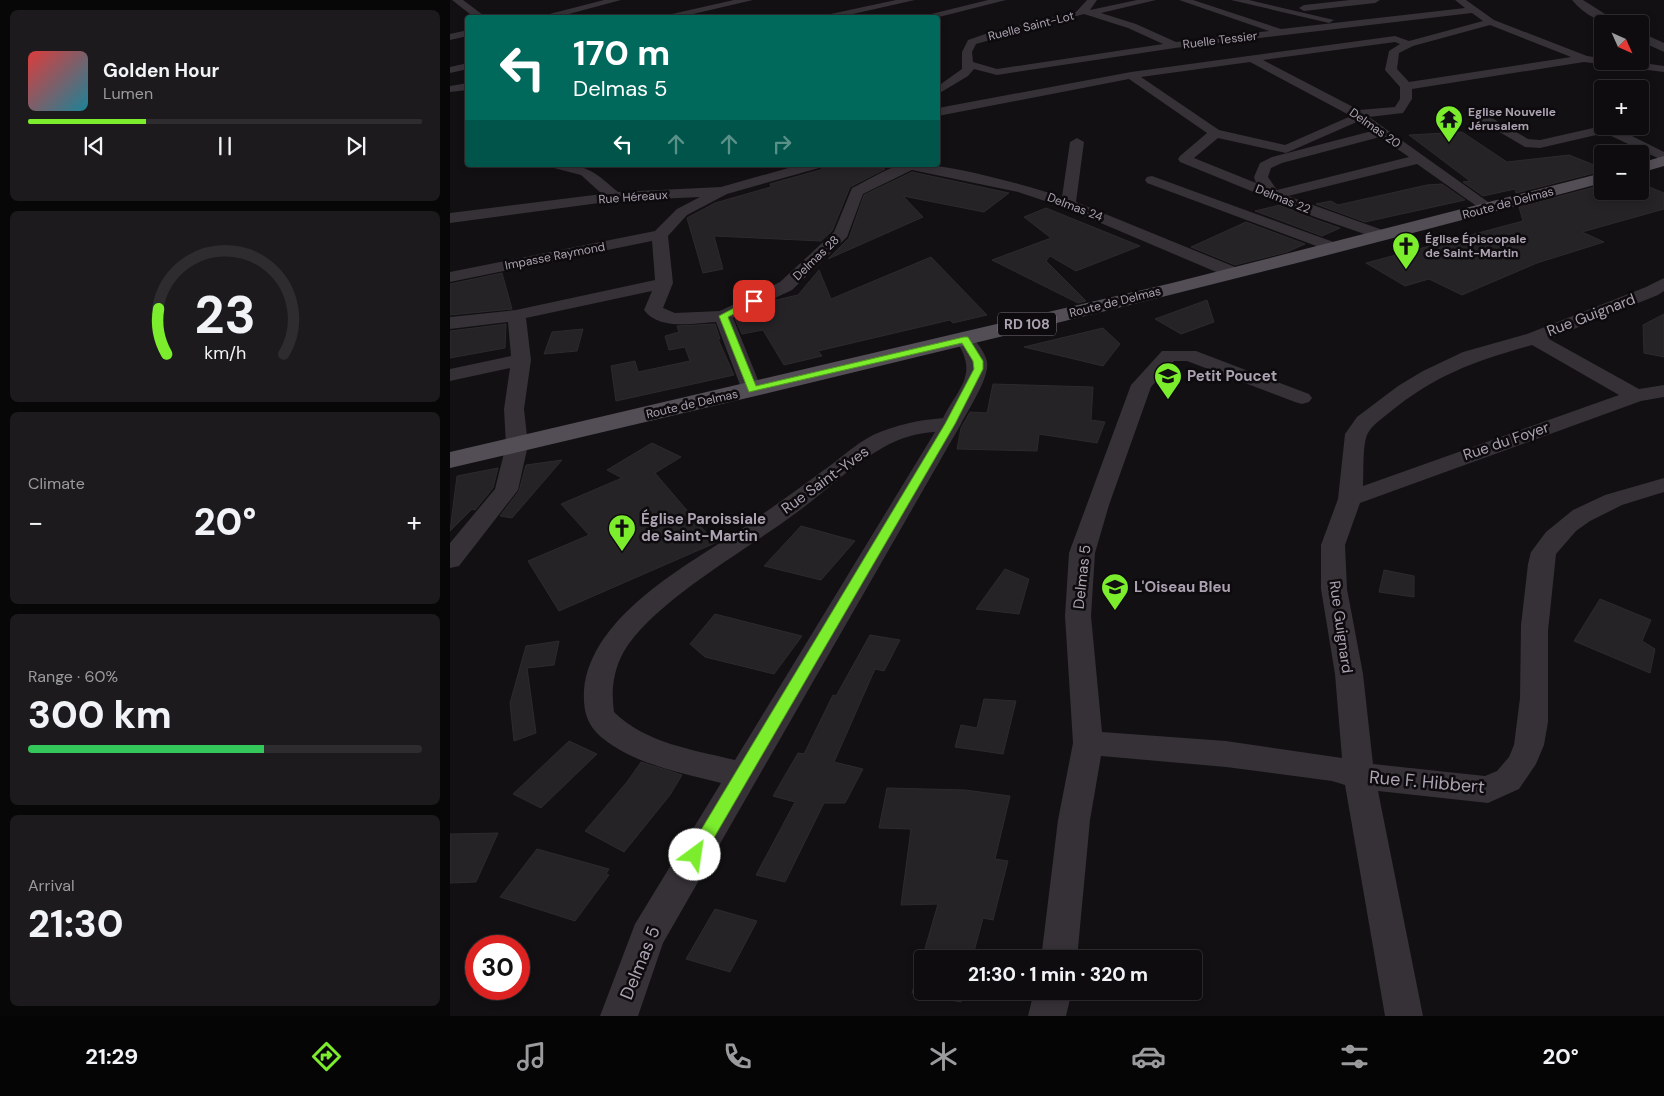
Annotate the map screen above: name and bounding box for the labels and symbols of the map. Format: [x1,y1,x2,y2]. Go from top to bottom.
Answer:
street label: Ruelle Saint-Lot [986,7,1076,44]
north arrow [1594,15,1649,70]
street label: Ruelle Tessier [1182,27,1259,53]
street label: Delmas 20 [1346,104,1404,152]
temple icon: Eglise Nouvelle Jérusalem [1434,104,1464,143]
place label: Eglise Nouvelle Jérusalem [1468,104,1556,134]
street label: Delmas 22 [1253,181,1313,217]
street label: Route de Delmas [1461,183,1555,223]
street label: Rue Héreaux [598,187,668,207]
street label: Delmas 24 [1045,189,1105,225]
church icon: Église Épiscopale de Saint-Martin [1391,231,1421,270]
place label: Église Épiscopale de Saint-Martin [1425,231,1527,261]
street label: Delmas 28 [790,232,842,284]
street label: Impasse Raymond [504,238,606,274]
pin [733,280,775,322]
street label: Route de Delmas [1068,283,1162,321]
street label: Rue Guignard [1544,289,1638,341]
road number: RD 108 [998,312,1056,336]
school or university icon: Petit Poucet [1153,361,1183,400]
place label: Petit Poucet [1187,366,1277,386]
street label: Route de Delmas [644,386,740,422]
street label: Rue du Foyer [1460,417,1552,465]
street label: Rue Saint-Yves [777,441,873,519]
place label: Église Paroissiale de Saint-Martin [641,509,766,546]
church icon: Église Paroissiale de Saint-Martin [607,513,637,552]
street label: Delmas 5 [1069,544,1095,610]
school or university icon: L'Oiseau Bleu [1100,572,1130,611]
place label: L'Oiseau Bleu [1134,577,1231,597]
street label: Rue Guignard [1325,579,1357,675]
street label: Rue F. Hibbert [1368,765,1486,799]
position arrow [668,828,720,880]
street label: Delmas 5 [614,923,666,1003]
speed limit sign: 30 [465,935,530,1000]

